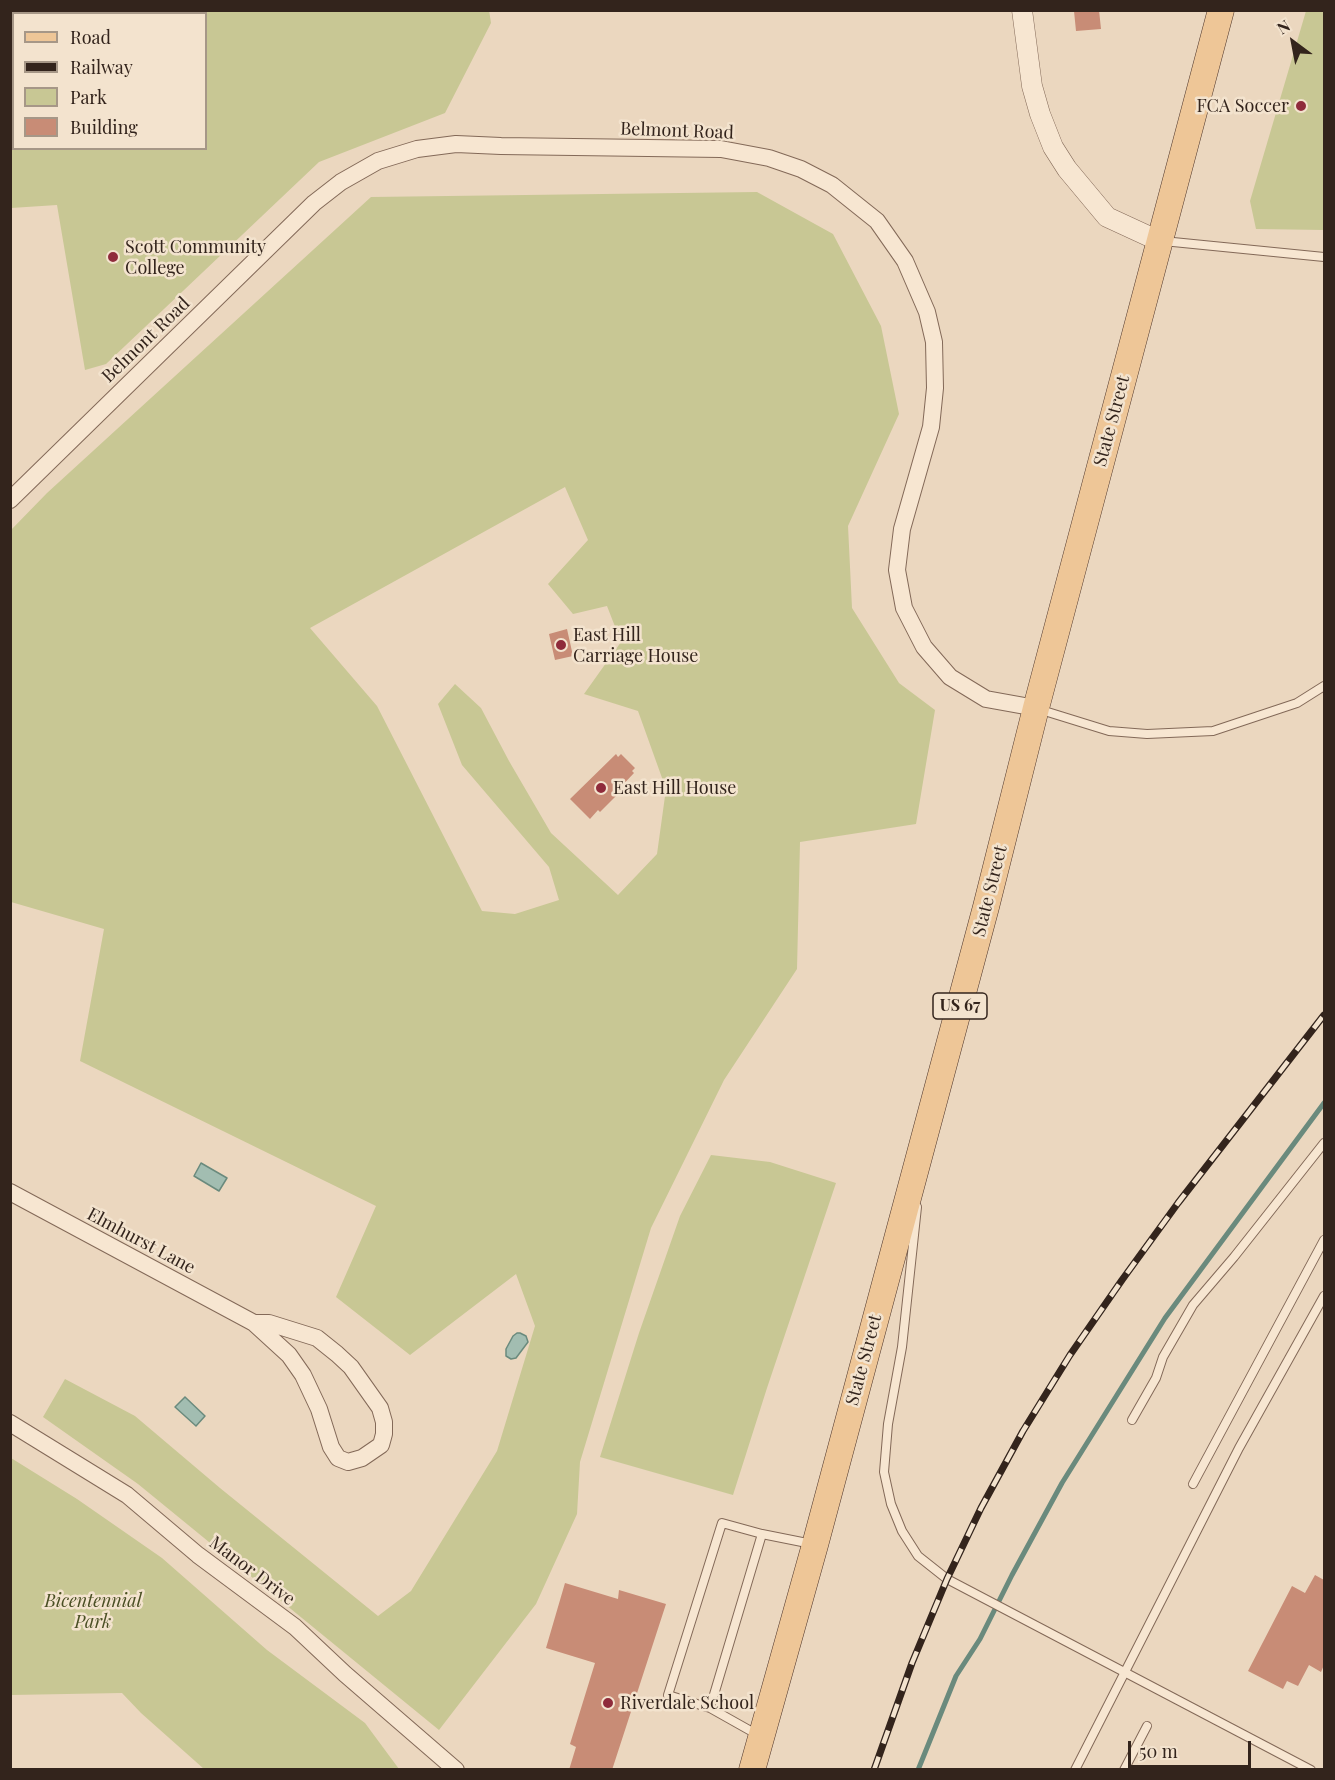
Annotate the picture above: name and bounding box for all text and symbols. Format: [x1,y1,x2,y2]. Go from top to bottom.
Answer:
legend [12,12,207,150]
north arrow [1263,12,1323,72]
text: N [1273,14,1294,38]
text: Road [70,25,111,49]
text: Railway [70,55,133,79]
text: Park [70,85,107,109]
place label: FCA Soccer [1197,95,1289,117]
marker: FCA Soccer [1294,99,1308,113]
text: Building [70,115,138,139]
street label: Belmont Road [620,118,734,144]
place label: Scott Community College [125,236,266,278]
marker: Scott Community College [106,250,120,264]
street label: Belmont Road [98,293,194,387]
street label: State Street [1089,373,1135,469]
place label: East Hill Carriage House [573,624,698,666]
marker: East Hill Carriage House [554,638,568,652]
place label: East Hill House [613,777,736,799]
marker: East Hill House [594,781,608,795]
street label: State Street [968,843,1012,939]
road number: US 67 [933,993,987,1019]
street label: Elmhurst Lane [83,1203,199,1279]
street label: State Street [841,1312,887,1408]
street label: Manor Drive [205,1532,299,1610]
park label: Bicentennial Park [44,1590,142,1632]
place label: Riverdale School [620,1692,754,1714]
marker: Riverdale School [601,1696,615,1710]
scale bar [1131,1729,1254,1767]
text: 50 m [1139,1739,1178,1763]

